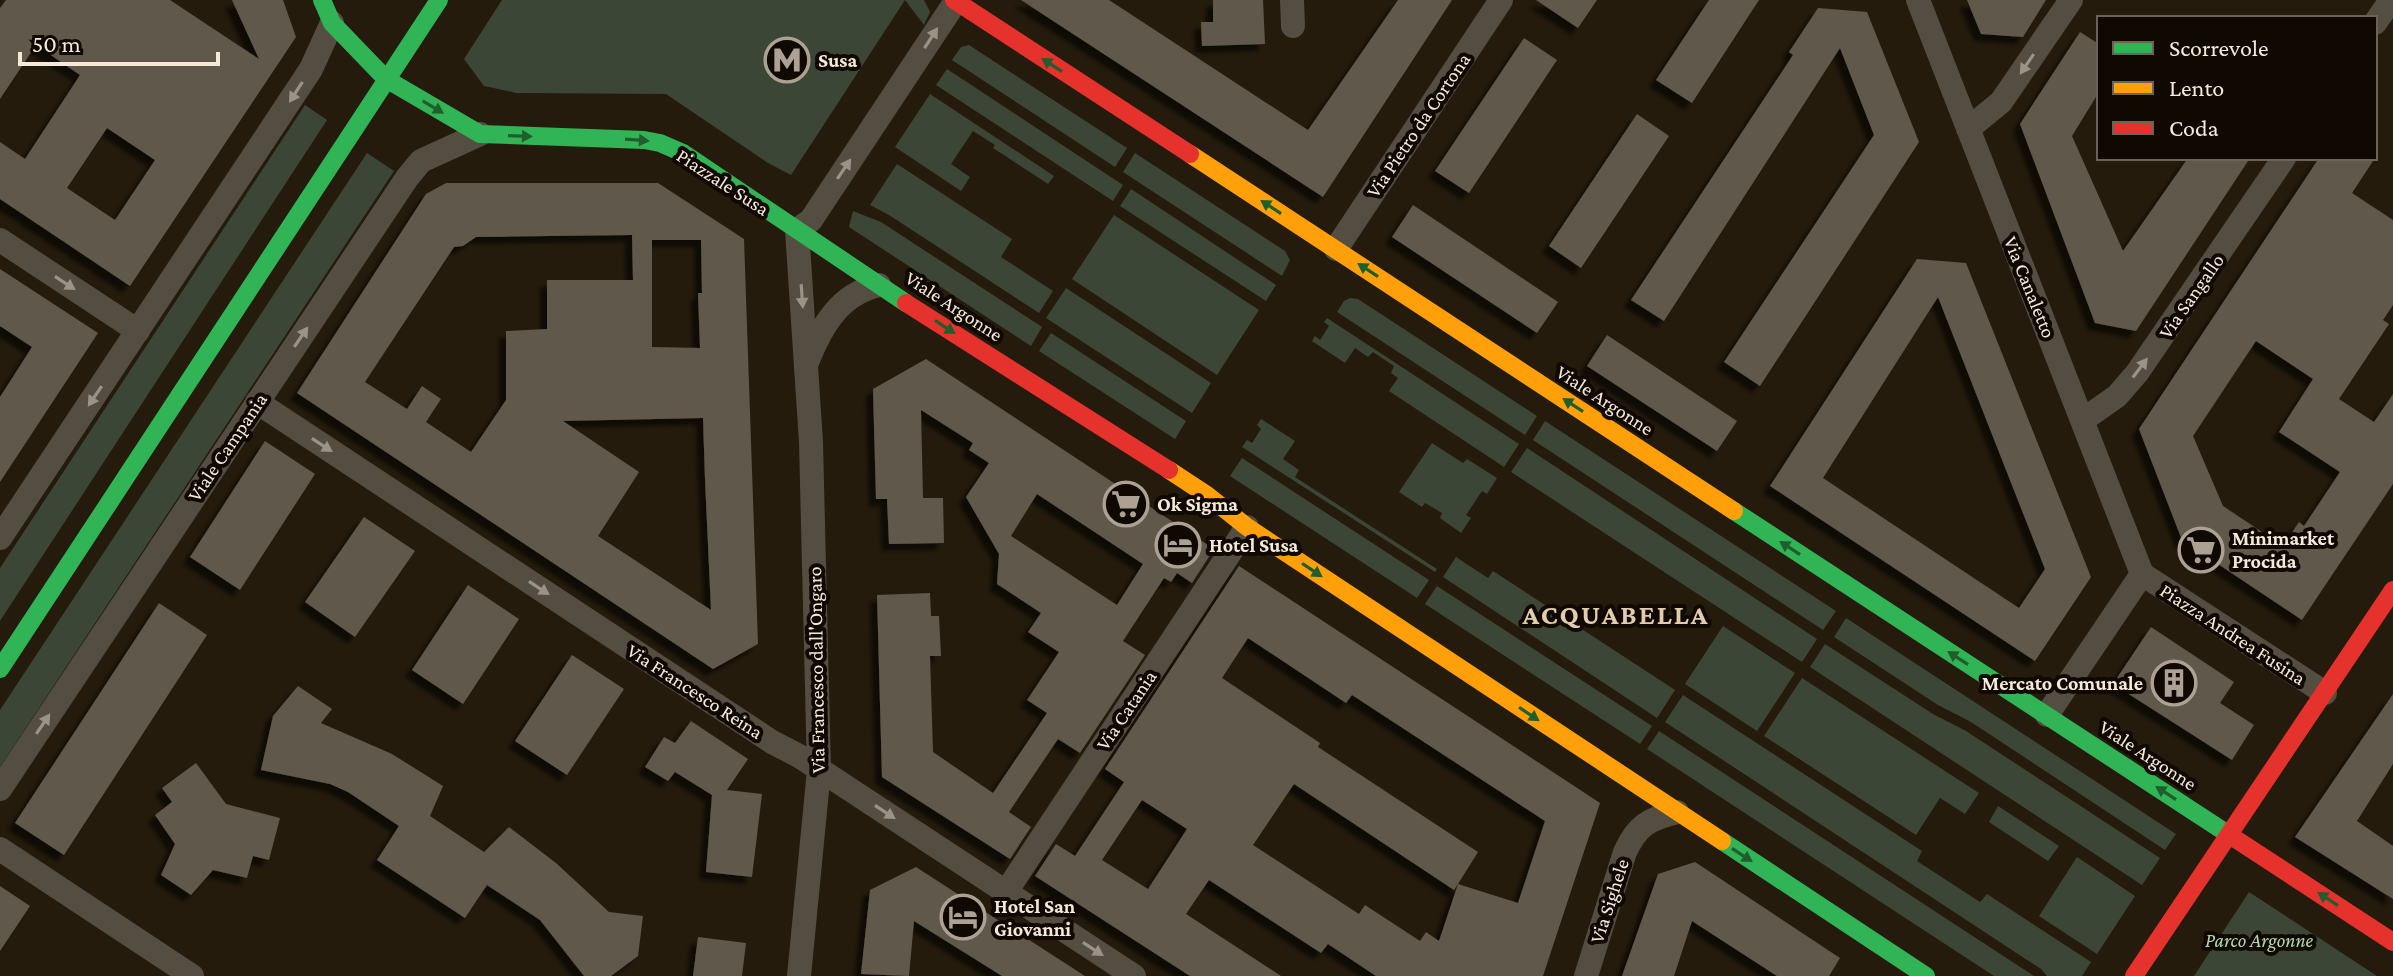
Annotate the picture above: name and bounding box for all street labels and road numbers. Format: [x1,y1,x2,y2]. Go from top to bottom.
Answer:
street label: Via Pietro da Cortona [1362,49,1474,201]
street label: Piazzale Susa [673,144,773,220]
street label: Via Canaletto [2000,233,2060,341]
street label: Via Sangallo [2154,250,2229,343]
street label: Viale Argonne [901,266,1007,346]
street label: Viale Argonne [1552,360,1658,440]
street label: Viale Campania [183,389,272,506]
street label: Via Francesco dall'Ongaro [803,566,830,774]
street label: Piazza Andrea Fusina [2156,579,2310,689]
street label: Via Francesco Reina [623,639,767,743]
street label: Via Catania [1091,666,1161,754]
street label: Viale Argonne [2095,715,2201,795]
street label: Via Sighele [1585,856,1634,946]

